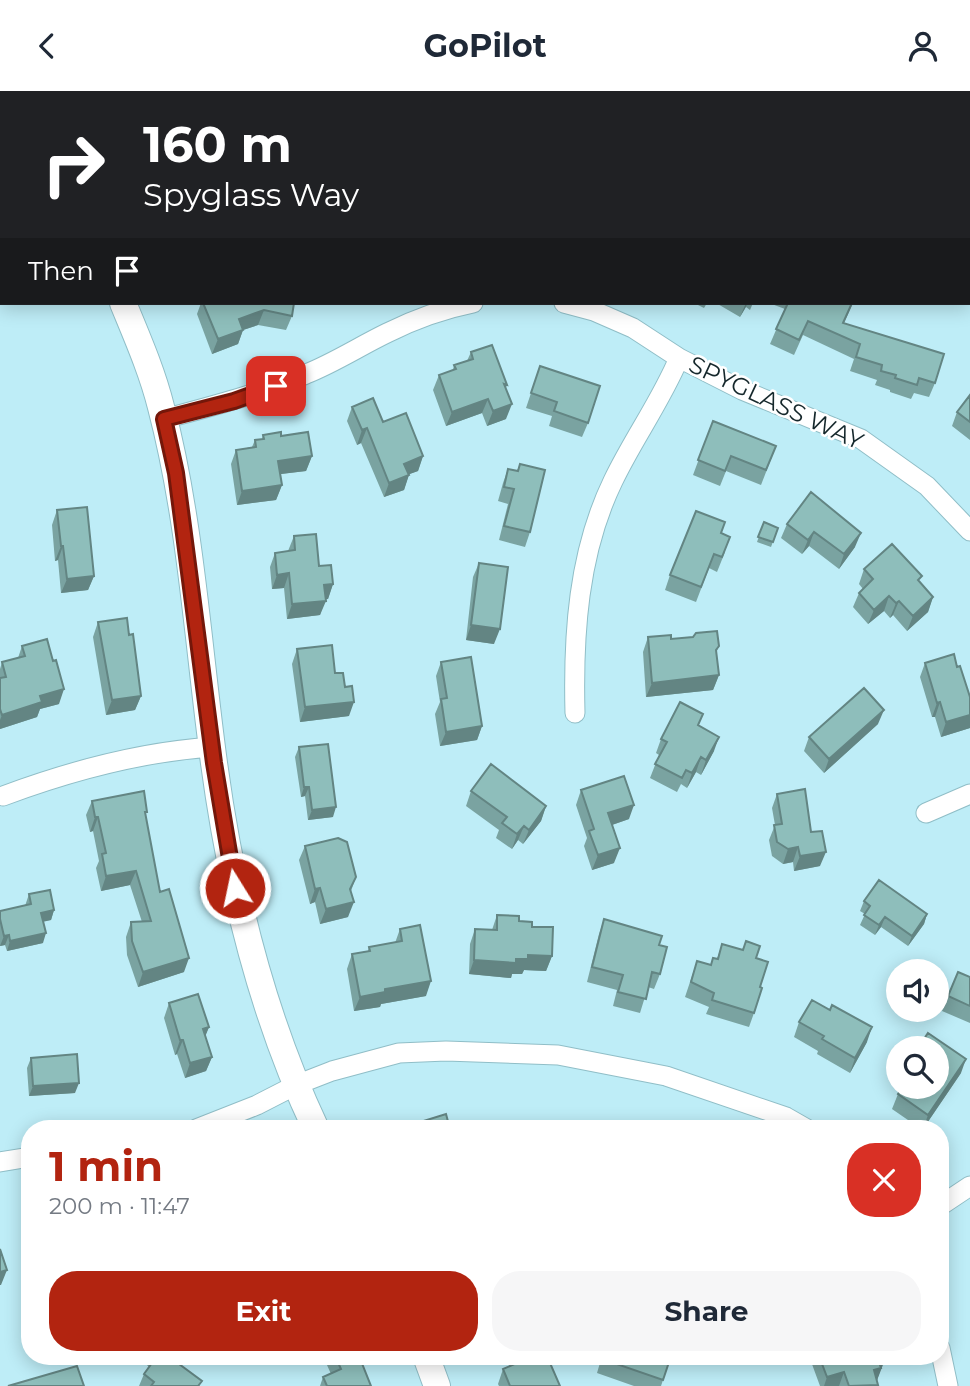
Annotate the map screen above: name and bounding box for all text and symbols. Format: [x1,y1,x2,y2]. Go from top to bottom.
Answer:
text: GoPilot [423,26,547,65]
icon: back [28,27,66,65]
icon: person [904,27,942,65]
text: 160 m [143,115,292,174]
icon: right [28,119,119,210]
text: Spyglass Way [143,175,359,214]
icon: arrive [108,252,146,290]
text: Then [28,255,94,287]
street label: SPYGLASS WAY [684,349,869,456]
pin [246,356,306,416]
icon: arrive [257,367,295,405]
position arrow [198,851,272,925]
map controls [886,959,949,1099]
button: sound [886,959,949,1022]
button: search [886,1036,949,1099]
text: 1 min [49,1140,163,1192]
button: close [847,1143,921,1217]
text: 200 m · 11:47 [49,1192,190,1220]
button: Exit [49,1271,478,1351]
button: Share [492,1271,921,1351]

